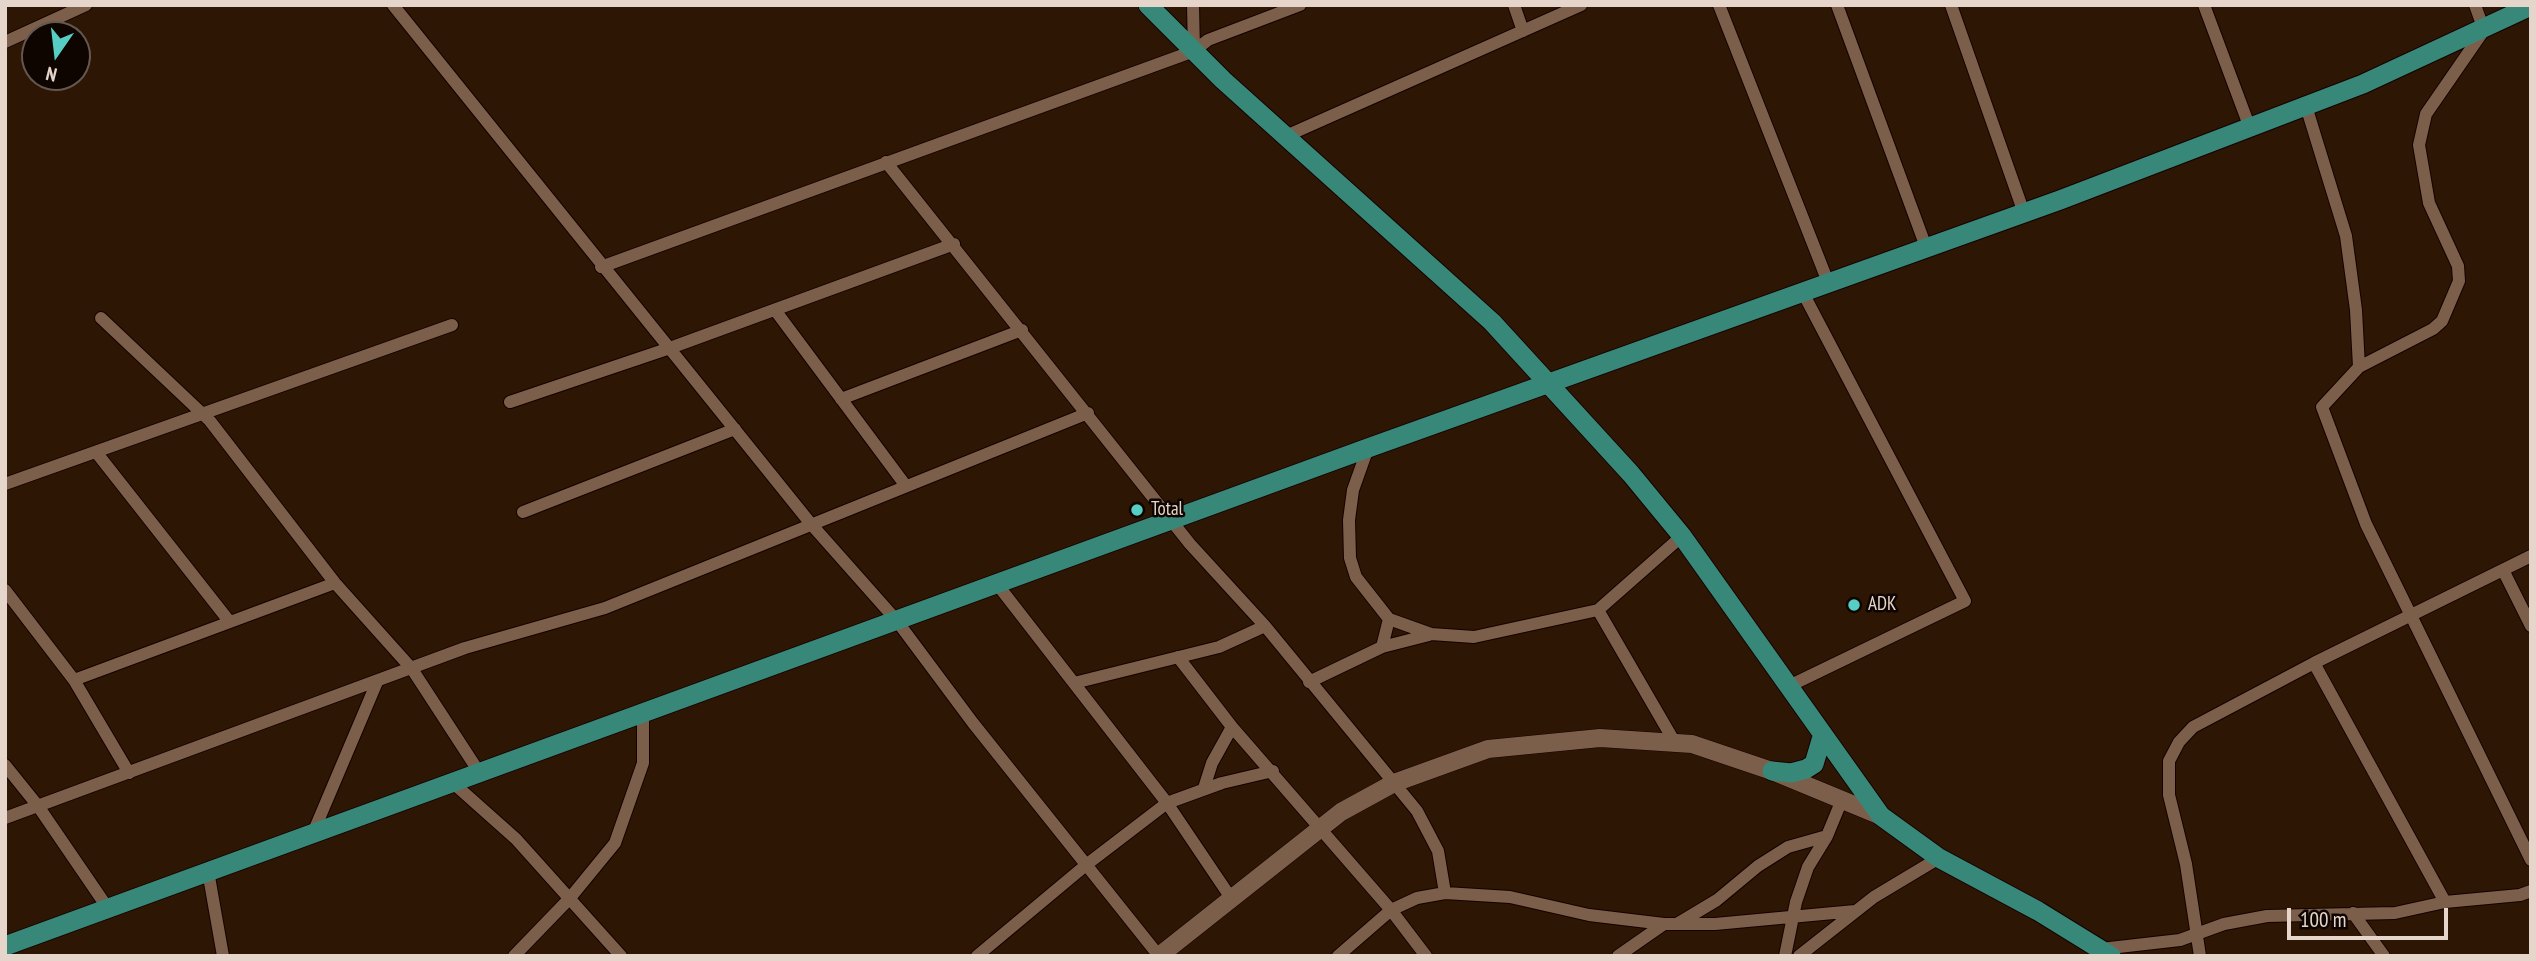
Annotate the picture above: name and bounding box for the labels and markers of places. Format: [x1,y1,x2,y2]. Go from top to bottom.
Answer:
place label: Total [1151,499,1183,521]
marker: Total [1129,502,1145,518]
place label: ADK [1868,594,1896,616]
marker: ADK [1846,597,1862,613]

